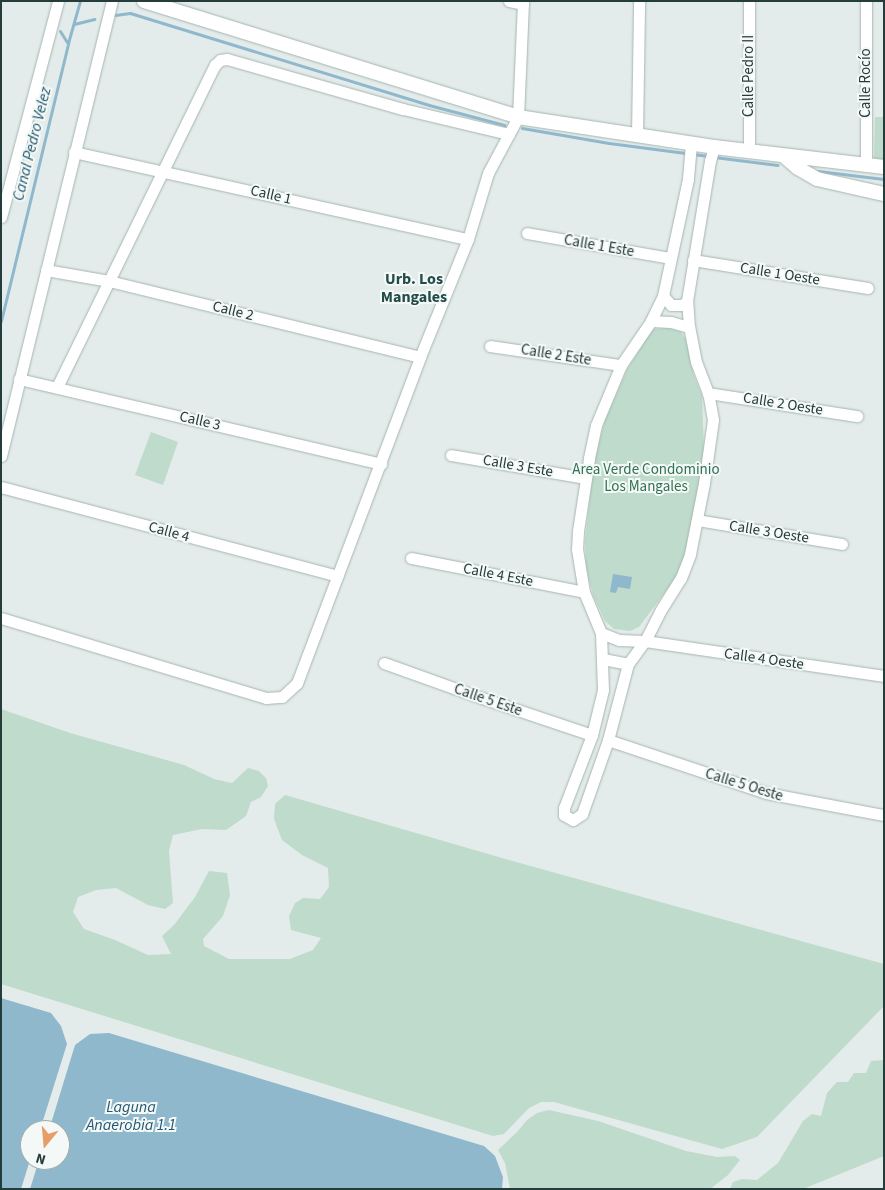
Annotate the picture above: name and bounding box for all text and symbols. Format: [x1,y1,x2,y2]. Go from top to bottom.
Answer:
street label: Calle Pedro II [740,35,758,117]
street label: Calle Rocío [857,48,875,118]
water label: Canal Pedro Velez [9,85,55,203]
street label: Calle 1 [249,182,293,208]
street label: Calle 1 Este [563,231,635,261]
street label: Calle 1 Oeste [739,259,821,289]
district label: Urb. Los Mangales [381,269,447,307]
street label: Calle 2 [211,297,255,325]
street label: Calle 2 Este [520,341,592,369]
street label: Calle 2 Oeste [742,389,824,419]
street label: Calle 3 [178,408,222,434]
street label: Calle 3 Este [482,451,554,481]
park label: Area Verde Condominio Los Mangales [572,460,720,495]
street label: Calle 3 Oeste [728,517,810,547]
street label: Calle 4 [147,518,191,546]
street label: Calle 4 Este [462,559,534,591]
street label: Calle 4 Oeste [723,644,805,674]
street label: Calle 5 Este [452,680,524,720]
street label: Calle 5 Oeste [703,765,785,805]
water label: Laguna Anaerobia 1.1 [86,1097,176,1135]
north arrow [20,1120,70,1170]
text: N [34,1147,48,1169]

